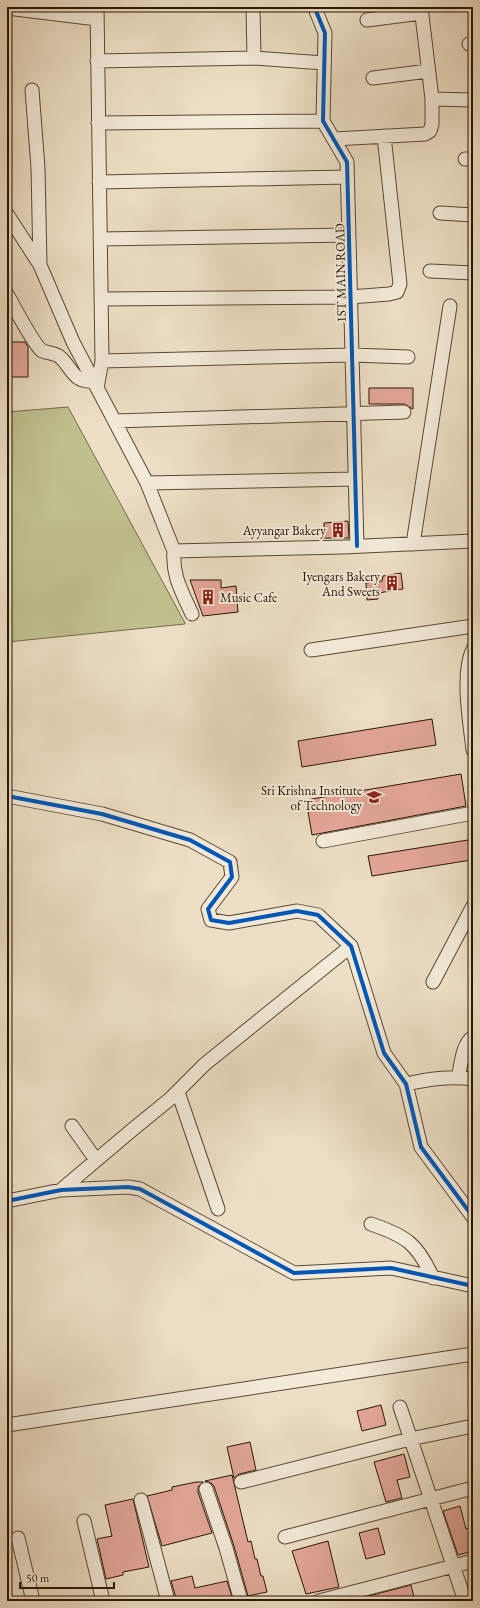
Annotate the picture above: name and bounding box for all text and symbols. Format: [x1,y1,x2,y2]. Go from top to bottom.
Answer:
street label: 1ST MAIN ROAD [331,223,350,323]
building icon: Ayyangar Bakery [329,521,347,539]
place label: Ayyangar Bakery [242,522,326,539]
place label: Iyengars Bakery And Sweets [302,568,380,600]
building icon: Iyengars Bakery And Sweets [383,574,401,592]
building icon: Music Cafe [199,588,217,606]
place label: Music Cafe [220,589,277,606]
place label: Sri Krishna Institute of Technology [261,782,362,814]
school or university icon: Sri Krishna Institute of Technology [365,788,383,806]
scale bar [20,1564,114,1590]
text: 50 m [26,1570,50,1586]

